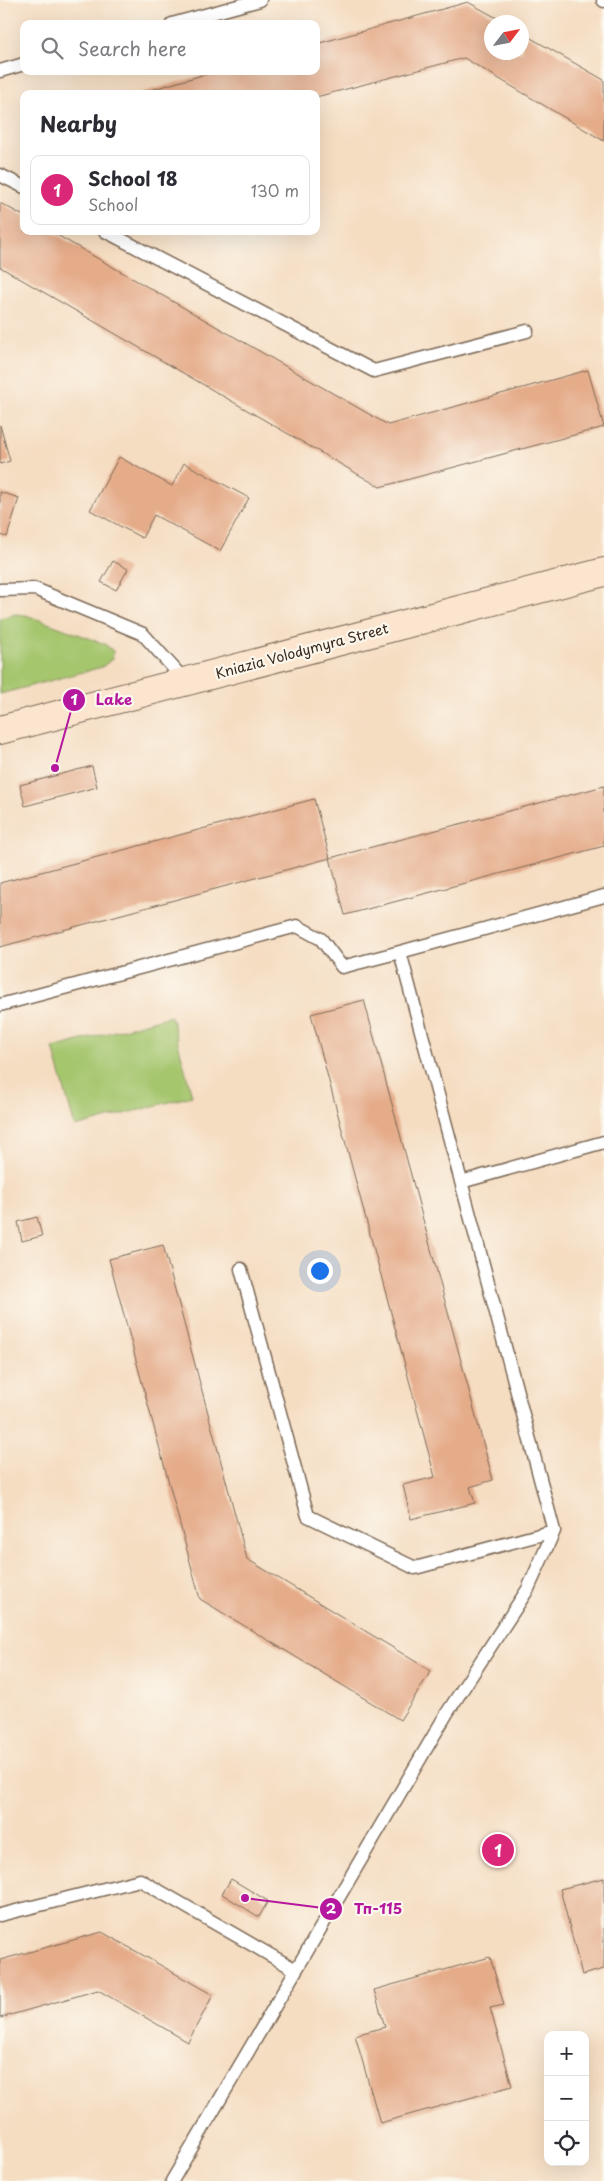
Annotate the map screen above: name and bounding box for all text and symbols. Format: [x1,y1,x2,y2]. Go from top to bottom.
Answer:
north arrow [484,15,529,60]
search box [20,20,320,75]
icon: search [38,34,66,62]
text: Search here [78,34,187,62]
text: Nearby [40,107,117,139]
text: School 18 [88,164,178,192]
text: 1 [53,178,61,202]
text: 130 m [251,178,299,202]
text: School [88,192,138,216]
street label: Kniazia Volodymyra Street [213,617,391,684]
callout: Lake [61,685,143,715]
text: 1 [70,687,78,710]
text: Lake [96,687,132,710]
your location [307,1258,333,1284]
pin: 1 [482,1831,514,1869]
callout: Тп-115 [319,1894,412,1924]
text: 2 [326,1896,337,1919]
text: Тп-115 [354,1896,402,1919]
map controls [544,2031,589,2166]
button: + [544,2031,589,2076]
button: − [544,2076,589,2121]
button: locate [544,2121,589,2166]

